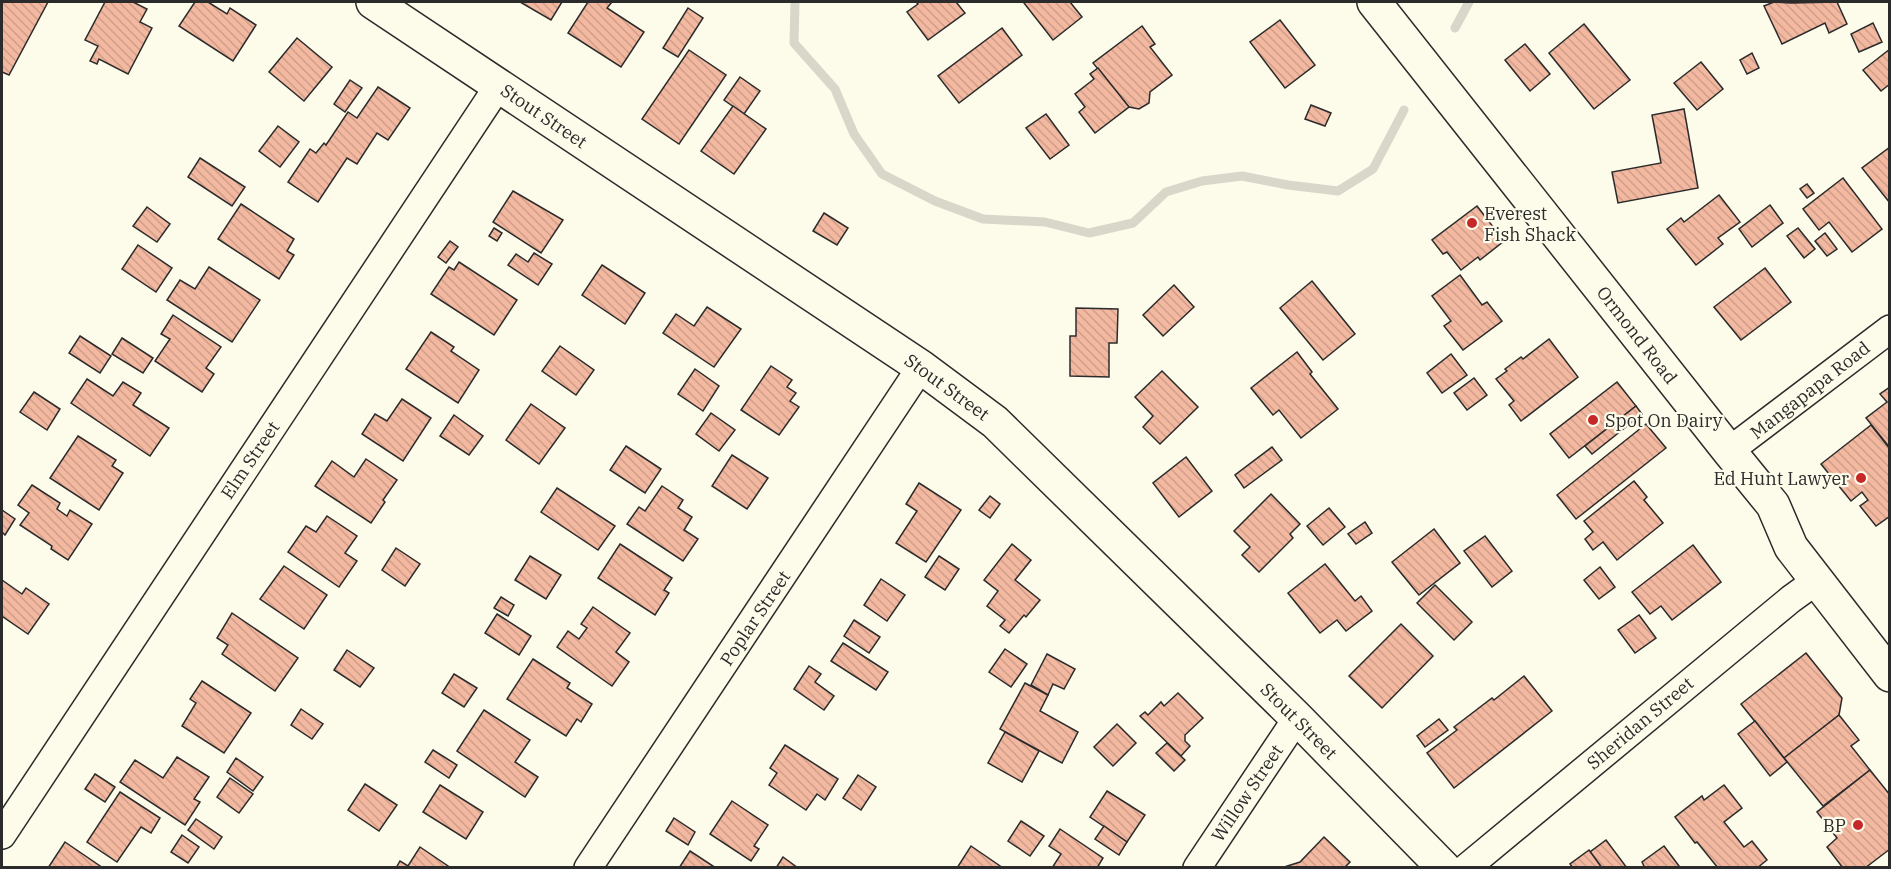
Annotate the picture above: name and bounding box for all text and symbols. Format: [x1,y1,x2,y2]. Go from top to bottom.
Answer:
street label: Stout Street [496,79,592,153]
place label: Everest Fish Shack [1484,202,1577,246]
marker: Everest Fish Shack [1465,216,1479,230]
street label: Ormond Road [1592,282,1682,389]
street label: Mangapapa Road [1745,336,1875,444]
street label: Stout Street [900,349,994,425]
place label: Spot On Dairy [1605,409,1723,432]
marker: Spot On Dairy [1586,413,1600,427]
street label: Elm Street [216,417,284,503]
place label: Ed Hunt Lawyer [1713,467,1849,490]
marker: Ed Hunt Lawyer [1854,471,1868,485]
street label: Poplar Street [715,566,795,670]
street label: Sheridan Street [1582,672,1698,774]
street label: Stout Street [1256,678,1342,764]
street label: Willow Street [1206,740,1288,846]
place label: BP [1823,814,1846,837]
marker: BP [1851,818,1865,832]

